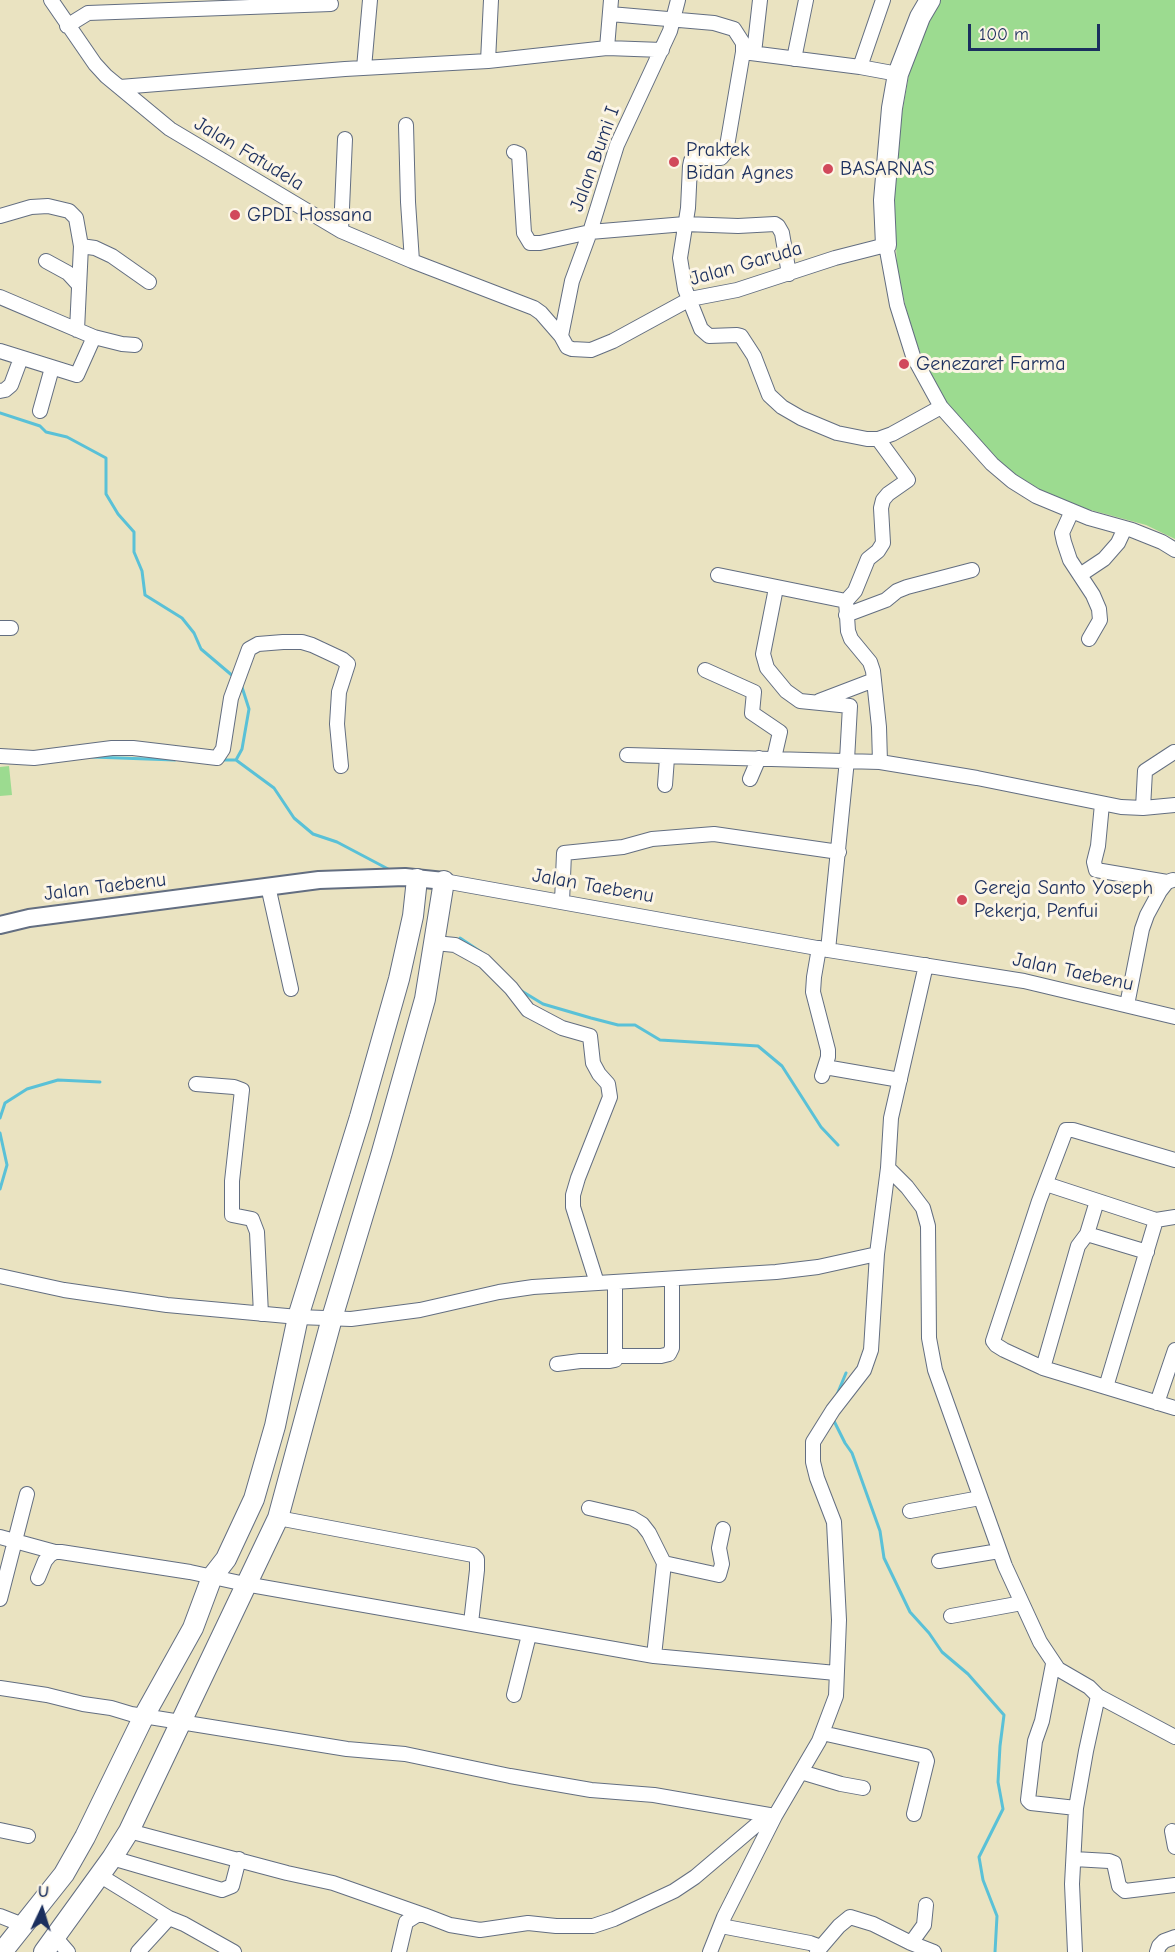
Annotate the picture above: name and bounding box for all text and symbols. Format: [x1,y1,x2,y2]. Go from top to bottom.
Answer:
scale bar [971,12,1103,50]
text: 100 m [979,24,1029,45]
street label: Jalan Bumi I [565,103,625,215]
street label: Jalan Fatudela [190,112,308,196]
place label: Praktek Bidan Agnes [686,138,793,185]
marker: Praktek Bidan Agnes [667,155,681,169]
place label: BASARNAS [840,157,934,181]
marker: BASARNAS [821,162,835,176]
place label: GPDI Hossana [247,203,372,227]
marker: GPDI Hossana [228,208,242,222]
street label: Jalan Garuda [687,237,805,291]
place label: Genezaret Farma [916,352,1065,376]
marker: Genezaret Farma [897,357,911,371]
street label: Jalan Taebenu [530,864,656,908]
street label: Jalan Taebenu [43,868,167,906]
place label: Gereja Santo Yoseph Pekerja, Penfui [974,876,1153,923]
marker: Gereja Santo Yoseph Pekerja, Penfui [955,893,969,907]
street label: Jalan Taebenu [1010,947,1136,997]
north arrow [12,1880,72,1940]
text: U [37,1883,49,1901]

